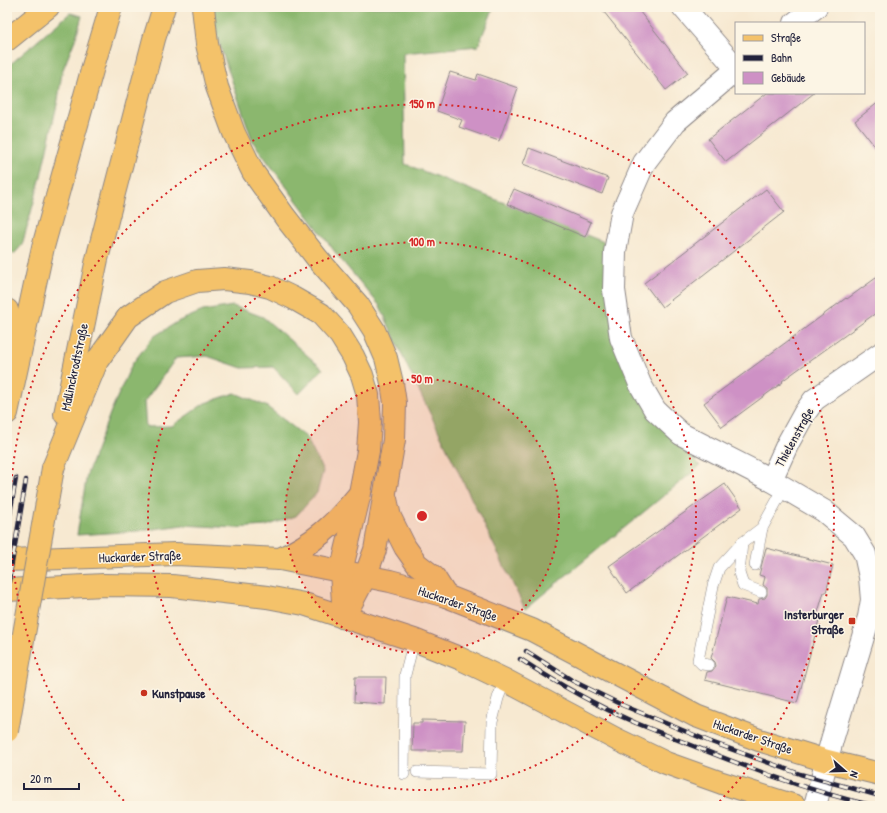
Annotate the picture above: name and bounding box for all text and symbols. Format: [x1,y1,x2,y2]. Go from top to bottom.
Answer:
legend [735,22,865,94]
text: Straße [771,29,801,46]
text: Bahn [771,49,792,66]
text: Gebäude [771,69,806,86]
text: 150 m [409,95,435,112]
text: 100 m [409,233,435,250]
street label: Mallinckrodtstraße [56,322,92,412]
text: 50 m [411,370,433,387]
street label: Thielenstraße [770,404,818,470]
centre of rings [415,509,429,523]
street label: Huckarder Straße [98,546,182,566]
street label: Huckarder Straße [416,581,500,625]
place label: Insterburger Straße [784,605,845,639]
marker: Insterburger Straße [847,616,857,626]
place label: Kunstpause [152,684,206,703]
marker: Kunstpause [139,688,149,698]
street label: Huckarder Straße [711,714,795,758]
north arrow [825,751,865,791]
scale bar [24,765,79,791]
text: N [847,769,862,780]
text: 20 m [30,770,52,787]

